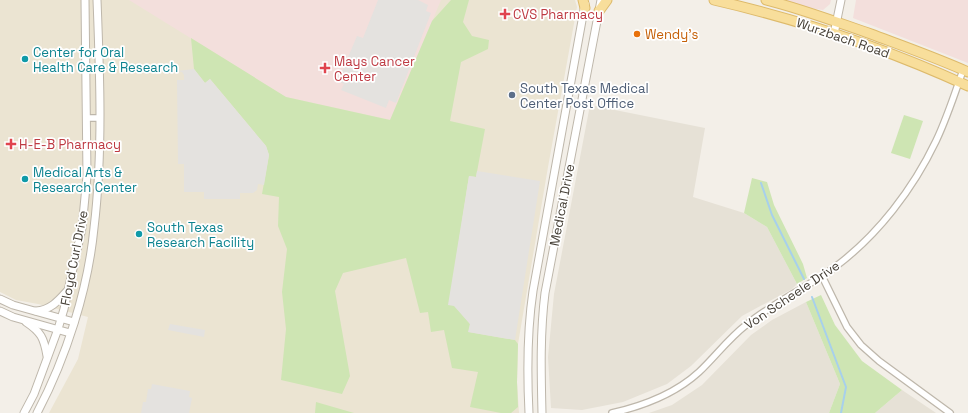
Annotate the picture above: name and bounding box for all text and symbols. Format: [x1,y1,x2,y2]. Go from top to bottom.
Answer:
place label: CVS Pharmacy [513,6,603,23]
marker: CVS Pharmacy [500,9,510,19]
street label: Wurzbach Road [794,14,892,62]
place label: Wendy's [645,26,698,43]
marker: Wendy's [632,29,642,39]
place label: Center for Oral Health Care & Research [33,44,178,76]
place label: Mays Cancer Center [334,53,415,85]
marker: Center for Oral Health Care & Research [20,54,30,64]
marker: Mays Cancer Center [319,62,331,74]
place label: South Texas Medical Center Post Office [520,80,649,112]
marker: South Texas Medical Center Post Office [507,90,517,100]
place label: H-E-B Pharmacy [19,136,121,153]
marker: H-E-B Pharmacy [6,139,16,149]
street label: Medical Drive [546,162,578,248]
place label: Medical Arts & Research Center [33,164,137,196]
marker: Medical Arts & Research Center [20,174,30,184]
street label: Floyd Curl Drive [56,209,92,307]
place label: South Texas Research Facility [147,219,254,251]
marker: South Texas Research Facility [134,229,144,239]
street label: Von Scheele Drive [741,257,843,333]

